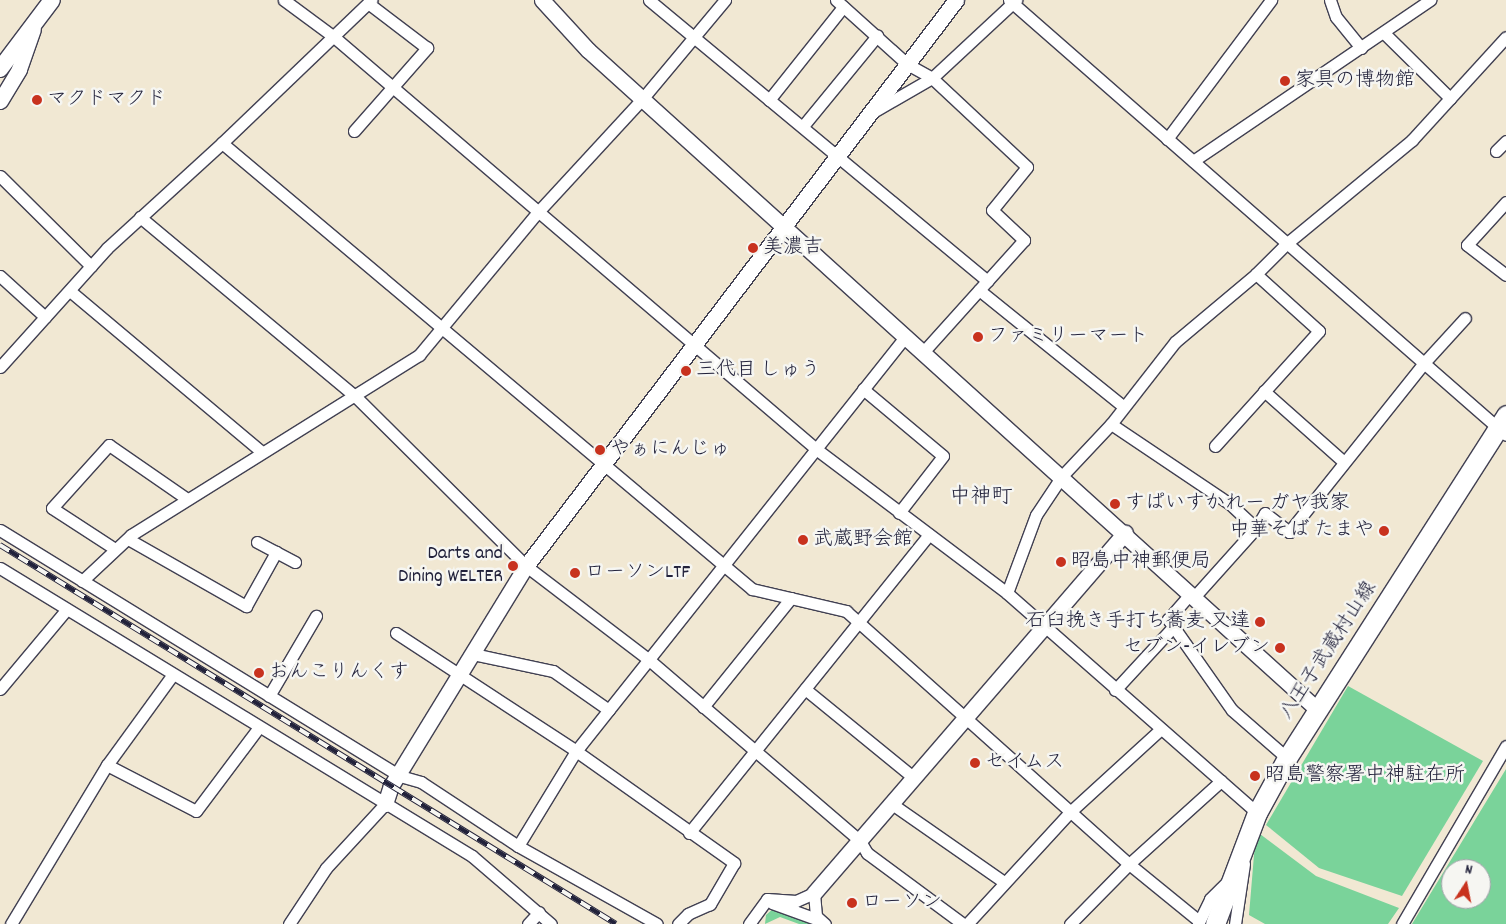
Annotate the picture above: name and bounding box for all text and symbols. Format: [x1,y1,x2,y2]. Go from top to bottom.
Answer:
place label: 家具の博物館 [1295,69,1415,93]
marker: 家具の博物館 [1279,75,1291,87]
place label: マクドマクド [47,88,167,112]
marker: マクドマクド [31,94,43,106]
place label: 美濃吉 [763,236,823,260]
marker: 美濃吉 [747,242,759,254]
place label: ファミリーマート [988,325,1148,349]
marker: ファミリーマート [972,331,984,343]
place label: 三代目 しゅう [696,359,821,383]
marker: 三代目 しゅう [680,365,692,377]
place label: やぁにんじゅ [610,438,730,462]
marker: やぁにんじゅ [594,444,606,456]
district label: 中神町 [950,485,1012,511]
place label: すぱいすかれー ガヤ我家 [1125,492,1350,516]
marker: すぱいすかれー ガヤ我家 [1109,498,1121,510]
place label: 中華そば たまや [1229,519,1374,543]
marker: 中華そば たまや [1378,525,1390,537]
place label: 武蔵野会館 [813,528,913,552]
marker: 武蔵野会館 [797,534,809,546]
place label: Darts and Dining WELTER [398,542,503,589]
place label: 昭島中神郵便局 [1071,550,1211,574]
marker: 昭島中神郵便局 [1055,556,1067,568]
marker: Darts and Dining WELTER [507,560,519,572]
place label: ローソンLTF [585,561,690,585]
marker: ローソンLTF [569,567,581,579]
street label: 八王子武蔵村山線 [1275,577,1383,725]
place label: 石臼挽き手打ち蕎麦 又達 [1025,610,1250,634]
marker: 石臼挽き手打ち蕎麦 又達 [1254,616,1266,628]
place label: セブン-イレブン [1123,636,1270,660]
marker: セブン-イレブン [1274,642,1286,654]
place label: おんこりんくす [269,661,409,685]
marker: おんこりんくす [253,667,265,679]
place label: セイムス [985,751,1065,775]
marker: セイムス [969,757,981,769]
place label: 昭島警察署中神駐在所 [1265,764,1465,788]
marker: 昭島警察署中神駐在所 [1249,770,1261,782]
north arrow [1441,859,1491,909]
text: N [1463,860,1474,881]
place label: ローソン [862,891,942,915]
marker: ローソン [846,897,858,909]

